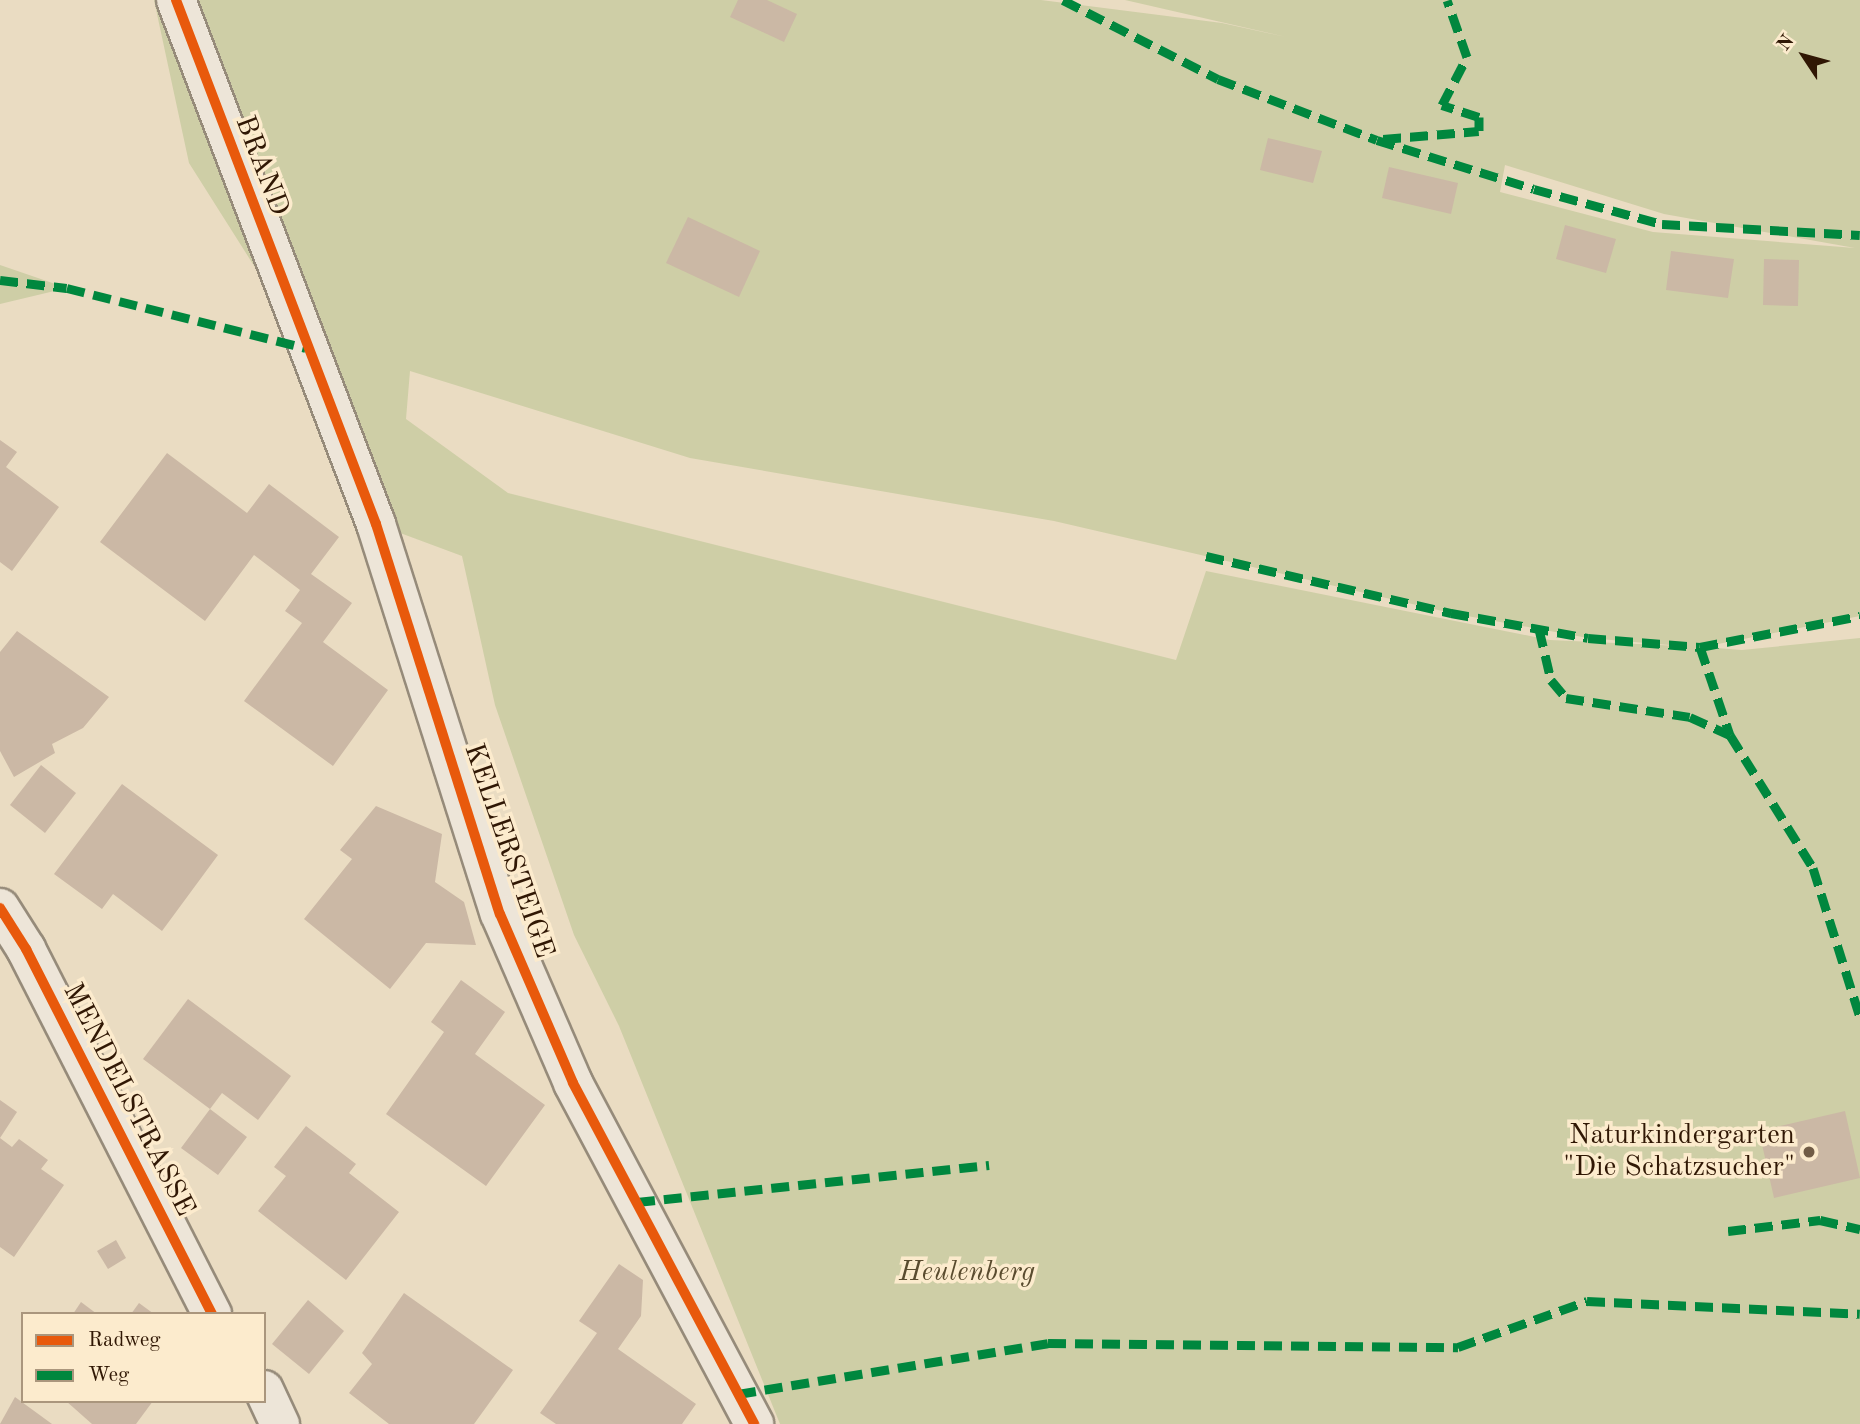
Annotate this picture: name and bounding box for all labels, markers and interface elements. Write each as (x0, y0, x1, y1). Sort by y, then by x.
north arrow (1769, 21, 1839, 91)
text: N (1775, 32, 1799, 55)
street label: BRAND (227, 111, 295, 221)
street label: KELLERSTEIGE (456, 739, 560, 963)
street label: MENDELSTRASSE (55, 978, 201, 1222)
place label: Naturkindergarten "Die Schatzsucher" (1563, 1119, 1795, 1185)
marker: Naturkindergarten "Die Schatzsucher" (1801, 1144, 1817, 1160)
park label: Heulenberg (899, 1256, 1035, 1290)
legend (21, 1312, 266, 1403)
text: Radweg (88, 1330, 161, 1351)
text: Weg (88, 1365, 129, 1386)

